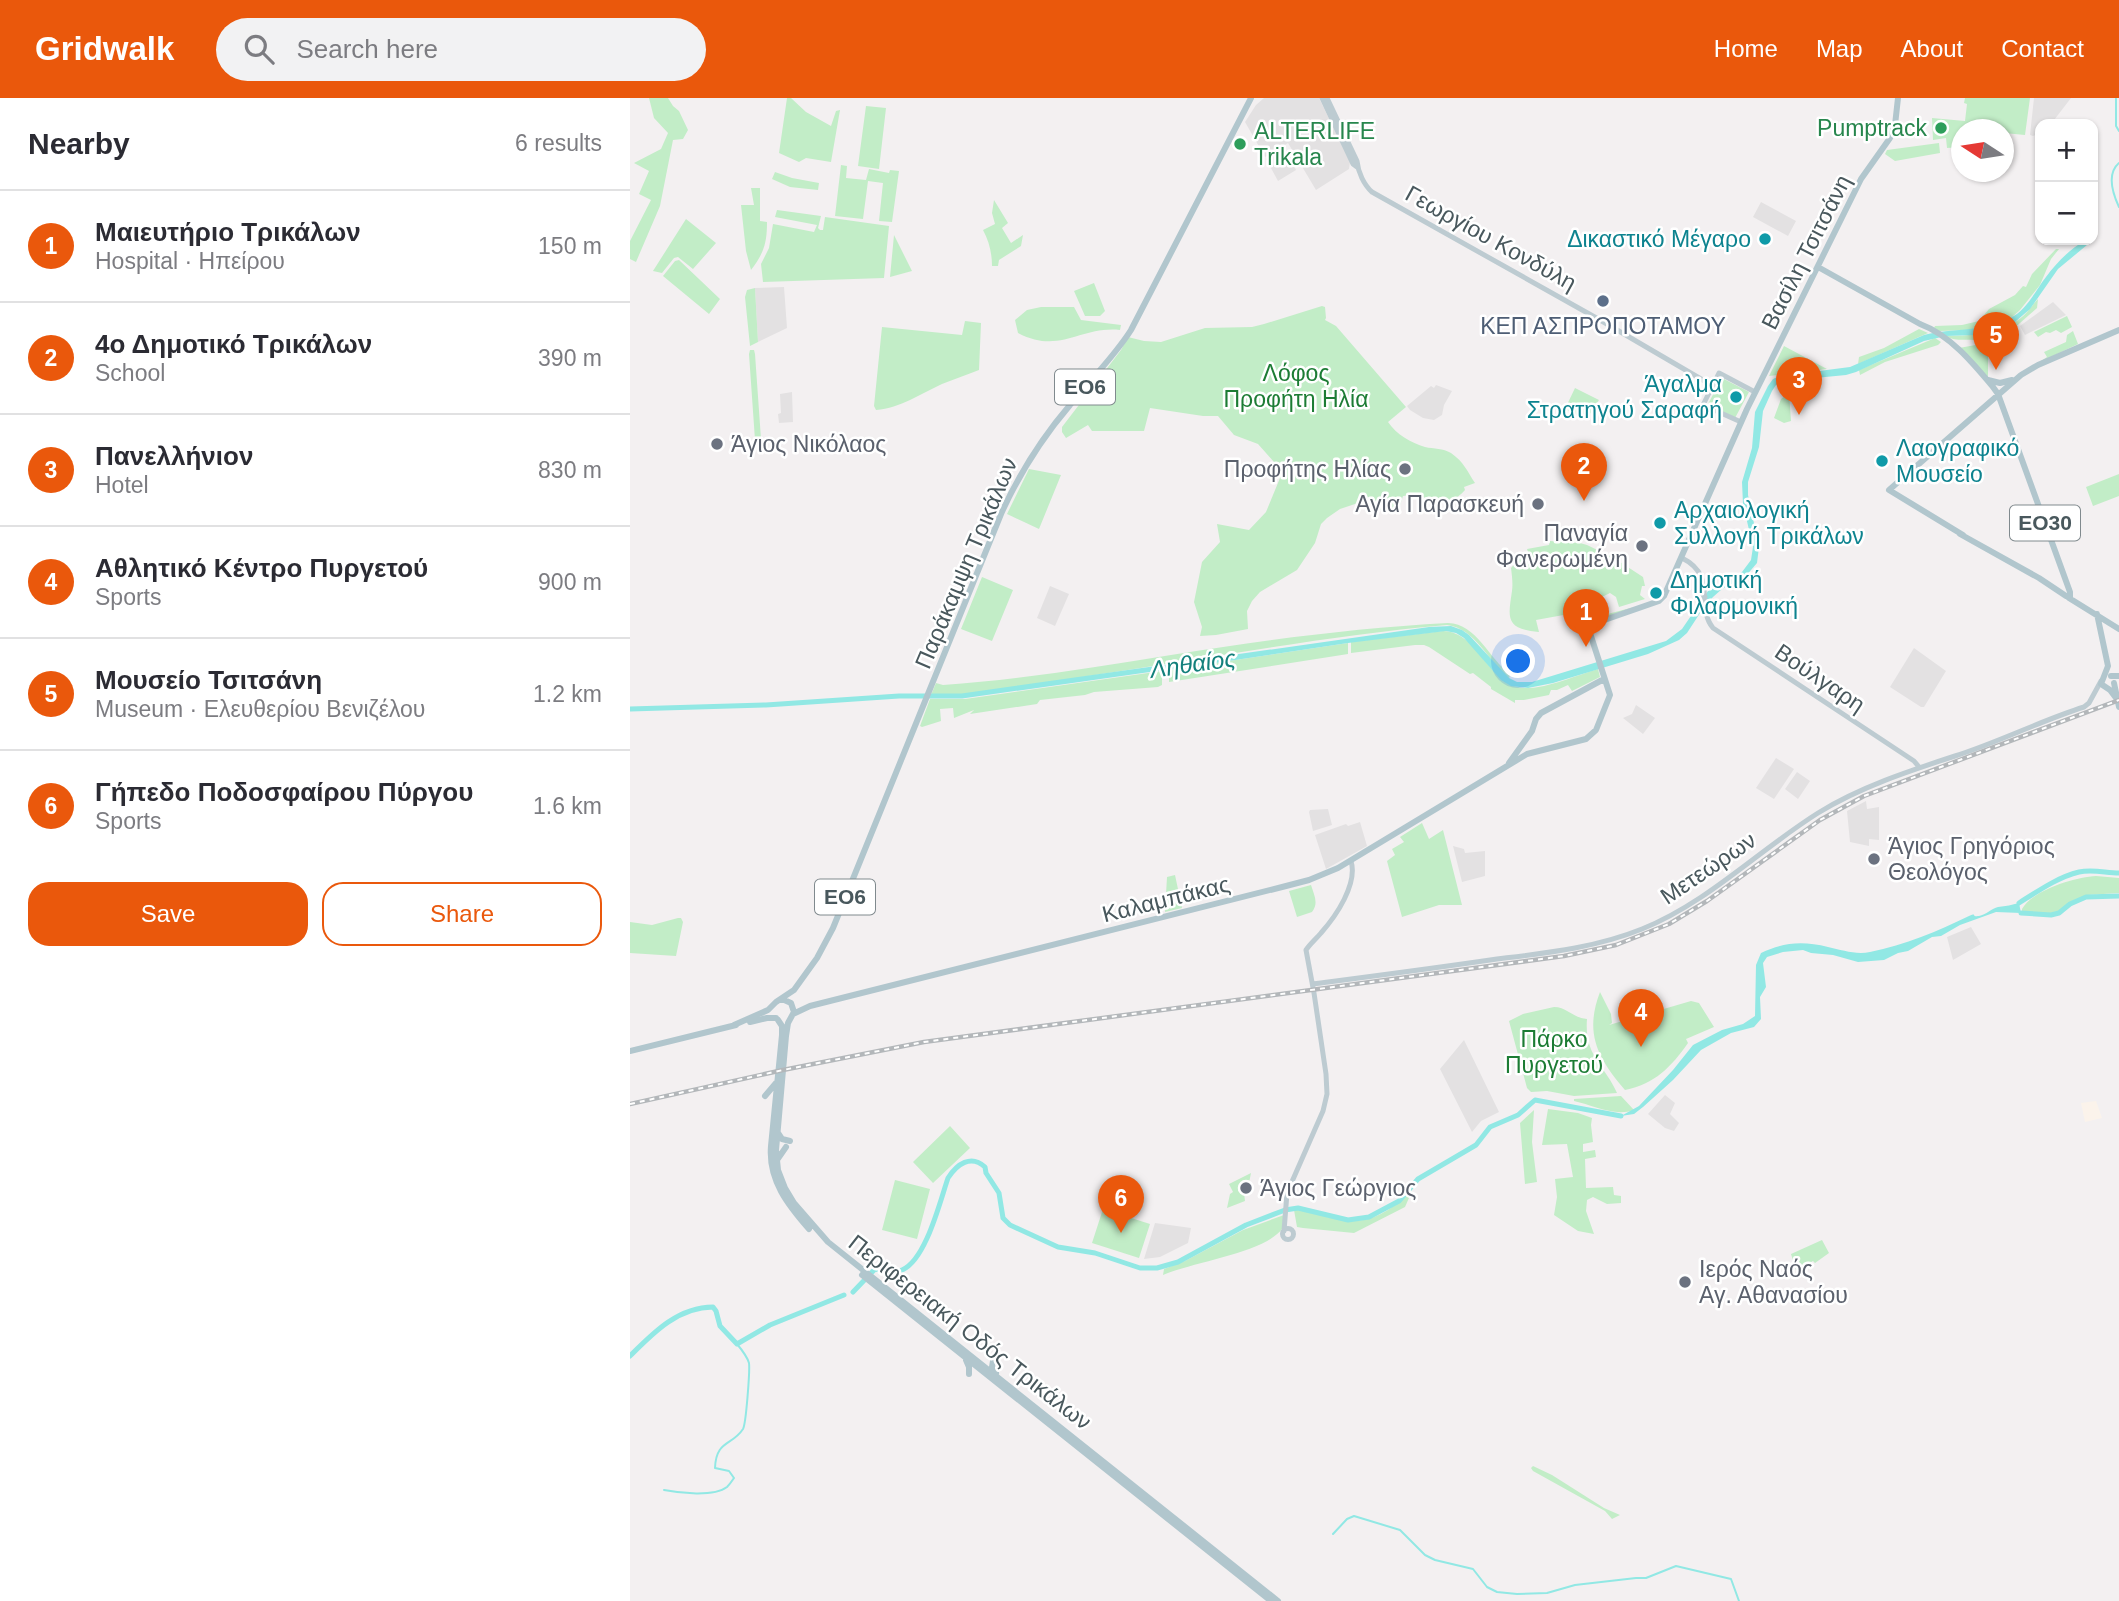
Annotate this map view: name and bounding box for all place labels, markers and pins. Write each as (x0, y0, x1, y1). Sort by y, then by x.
place label: Pumptrack (1817, 115, 1927, 141)
place label: ALTERLIFE Trikala (1254, 118, 1375, 170)
marker: Pumptrack (1933, 120, 1949, 136)
marker: ALTERLIFE Trikala (1232, 136, 1248, 152)
place label: Δικαστικό Μέγαρο (1567, 226, 1751, 252)
marker: Δικαστικό Μέγαρο (1757, 231, 1773, 247)
marker: ΚΕΠ ΑΣΠΡΟΠΟΤΑΜΟΥ (1595, 293, 1611, 309)
pin: 5 (1973, 312, 2019, 370)
place label: ΚΕΠ ΑΣΠΡΟΠΟΤΑΜΟΥ (1480, 313, 1726, 339)
pin: 3 (1776, 357, 1822, 415)
place label: Άγαλμα Στρατηγού Σαραφή (1527, 371, 1722, 423)
marker: Άγαλμα Στρατηγού Σαραφή (1728, 389, 1744, 405)
place label: Άγιος Νικόλαος (731, 431, 886, 457)
place label: Λαογραφικό Μουσείο (1896, 435, 2019, 487)
marker: Άγιος Νικόλαος (709, 436, 725, 452)
pin: 2 (1561, 443, 1607, 501)
marker: Λαογραφικό Μουσείο (1874, 453, 1890, 469)
place label: Προφήτης Ηλίας (1224, 456, 1391, 482)
marker: Προφήτης Ηλίας (1397, 461, 1413, 477)
place label: Αγία Παρασκευή (1355, 491, 1524, 517)
marker: Αγία Παρασκευή (1530, 496, 1546, 512)
place label: Αρχαιολογική Συλλογή Τρικάλων (1674, 497, 1864, 549)
marker: Αρχαιολογική Συλλογή Τρικάλων (1652, 515, 1668, 531)
place label: Παναγία Φανερωμένη (1496, 520, 1628, 572)
marker: Παναγία Φανερωμένη (1634, 538, 1650, 554)
place label: Δημοτική Φιλαρμονική (1670, 567, 1798, 619)
marker: Δημοτική Φιλαρμονική (1648, 585, 1664, 601)
pin: 1 (1563, 589, 1609, 647)
place label: Άγιος Γρηγόριος Θεολόγος (1888, 833, 2055, 885)
marker: Άγιος Γρηγόριος Θεολόγος (1866, 851, 1882, 867)
pin: 4 (1618, 989, 1664, 1047)
pin: 6 (1098, 1175, 1144, 1233)
place label: Άγιος Γεώργιος (1260, 1175, 1416, 1201)
marker: Άγιος Γεώργιος (1238, 1180, 1254, 1196)
place label: Ιερός Ναός Αγ. Αθανασίου (1699, 1256, 1848, 1308)
marker: Ιερός Ναός Αγ. Αθανασίου (1677, 1274, 1693, 1290)

